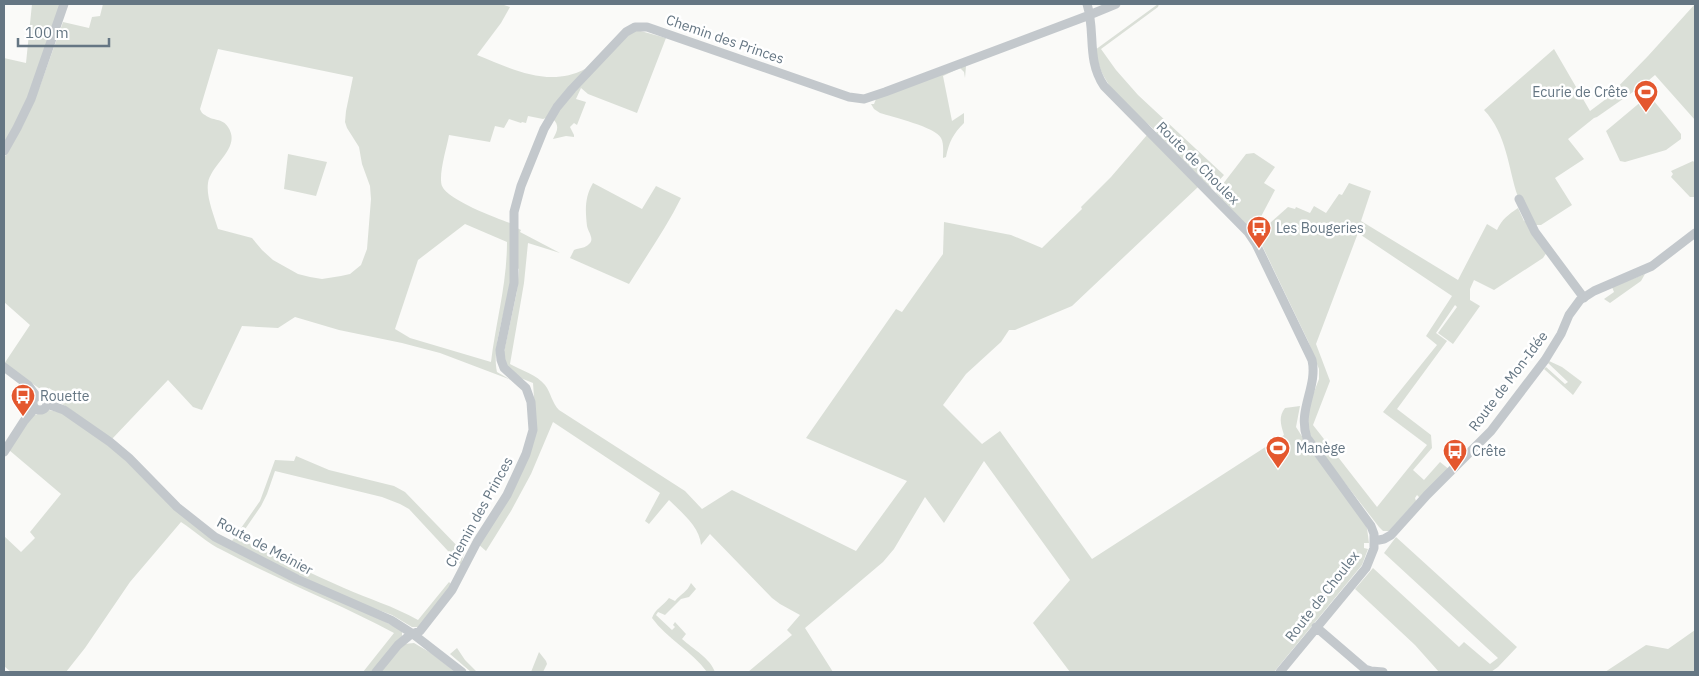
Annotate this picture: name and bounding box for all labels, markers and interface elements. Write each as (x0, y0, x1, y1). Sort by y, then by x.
street label: Chemin des Princes (664, 10, 787, 68)
scale bar (18, 15, 109, 47)
text: 100 m (25, 23, 69, 42)
sports icon: Ecurie de Crête (1633, 79, 1659, 113)
place label: Ecurie de Crête (1532, 83, 1628, 101)
street label: Route de Choulex (1153, 118, 1243, 208)
bus stop icon: Les Bougeries (1246, 215, 1272, 249)
place label: Les Bougeries (1276, 219, 1364, 237)
street label: Route de Mon-Idée (1464, 327, 1552, 435)
bus stop icon: Rouette (10, 383, 36, 417)
place label: Rouette (40, 387, 90, 405)
sports icon: Manège (1265, 435, 1291, 469)
bus stop icon: Crête (1442, 438, 1468, 472)
place label: Manège (1296, 439, 1346, 457)
place label: Crête (1472, 442, 1506, 460)
street label: Chemin des Princes (441, 453, 517, 570)
street label: Route de Meinier (214, 513, 316, 579)
street label: Route de Choulex (1281, 547, 1363, 645)

